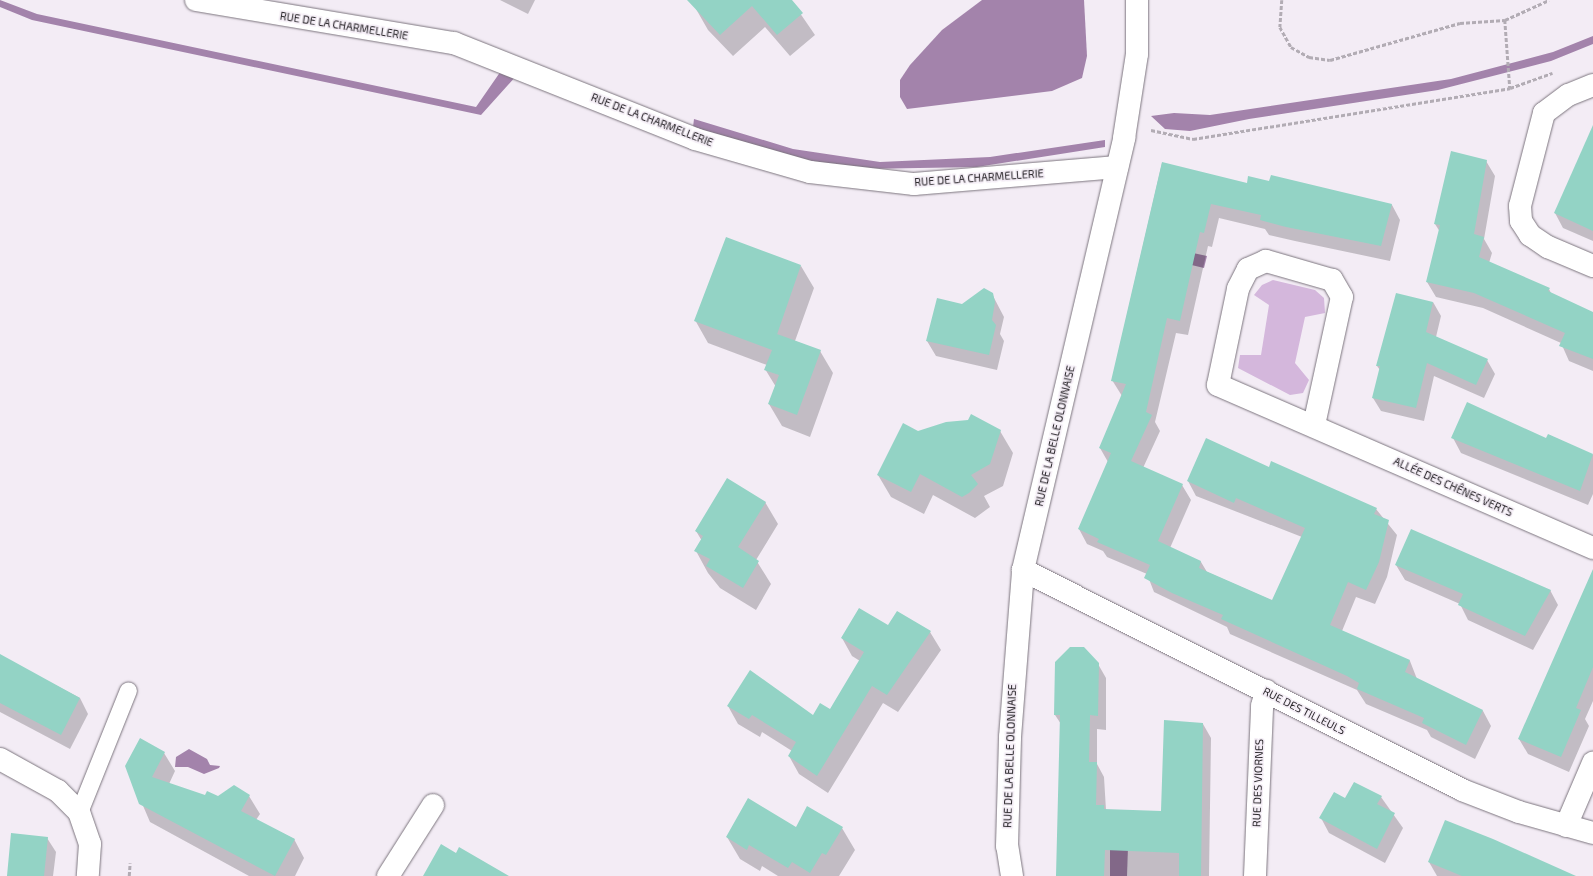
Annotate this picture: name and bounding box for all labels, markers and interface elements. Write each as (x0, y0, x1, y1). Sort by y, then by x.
street label: RUE DE LA CHARMELLERIE (279, 9, 409, 43)
street label: RUE DE LA CHARMELLERIE (589, 91, 715, 149)
street label: RUE DE LA CHARMELLERIE (914, 167, 1044, 189)
street label: RUE DE LA BELLE OLONNAISE (1032, 364, 1078, 508)
street label: ALLÉE DES CHÊNES VERTS (1391, 455, 1515, 519)
street label: RUE DE LA BELLE OLONNAISE (1001, 684, 1019, 828)
street label: RUE DES TILLEULS (1261, 685, 1347, 737)
street label: RUE DES VIORNES (1250, 738, 1266, 828)

